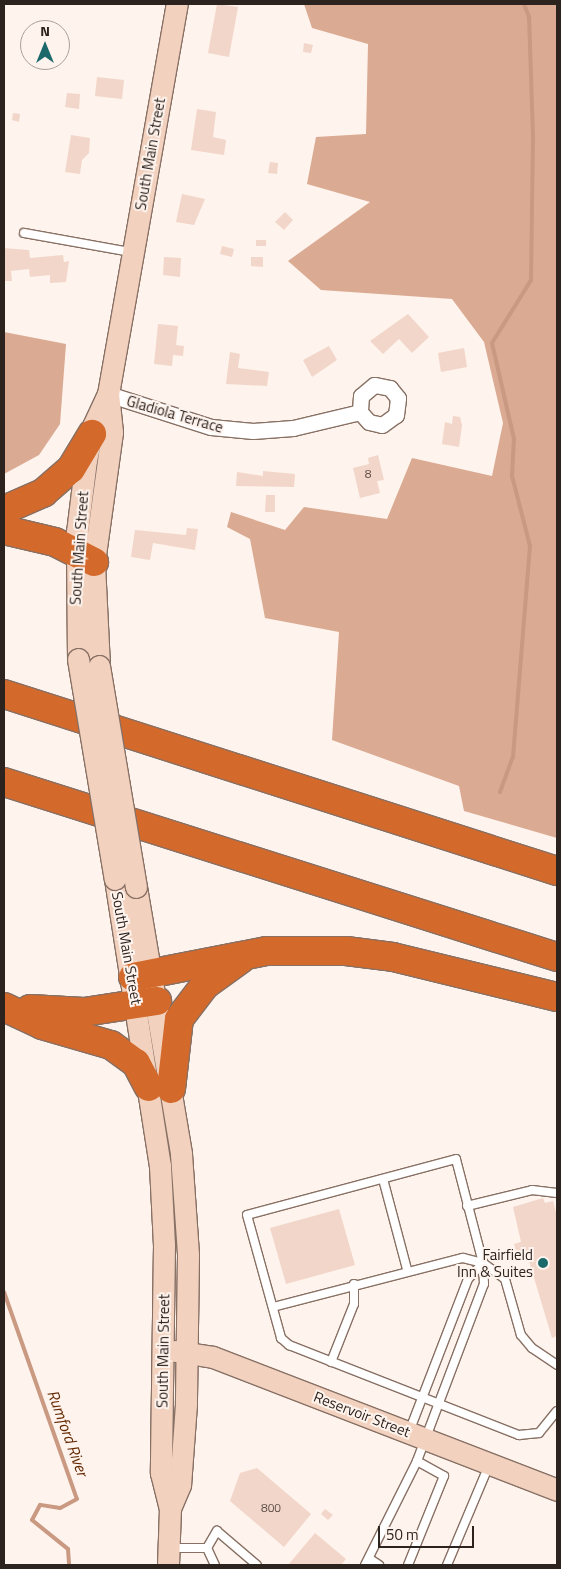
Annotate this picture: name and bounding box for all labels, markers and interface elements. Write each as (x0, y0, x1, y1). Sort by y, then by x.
north arrow (20, 20, 70, 70)
text: N (40, 20, 50, 41)
street label: South Main Street (131, 96, 169, 212)
street label: Gladiola Terrace (125, 392, 225, 436)
house number: 8 (365, 467, 371, 481)
street label: South Main Street (66, 490, 92, 606)
street label: South Main Street (108, 890, 146, 1006)
place label: Fairfield Inn & Suites (457, 1245, 533, 1280)
marker: Fairfield Inn & Suites (537, 1257, 549, 1269)
street label: South Main Street (153, 1294, 173, 1408)
water label: Rumford River (44, 1387, 92, 1479)
street label: Reservoir Street (311, 1387, 413, 1441)
house number: 800 (261, 1501, 281, 1515)
scale bar (381, 1516, 477, 1548)
text: 50 m (386, 1523, 419, 1546)

